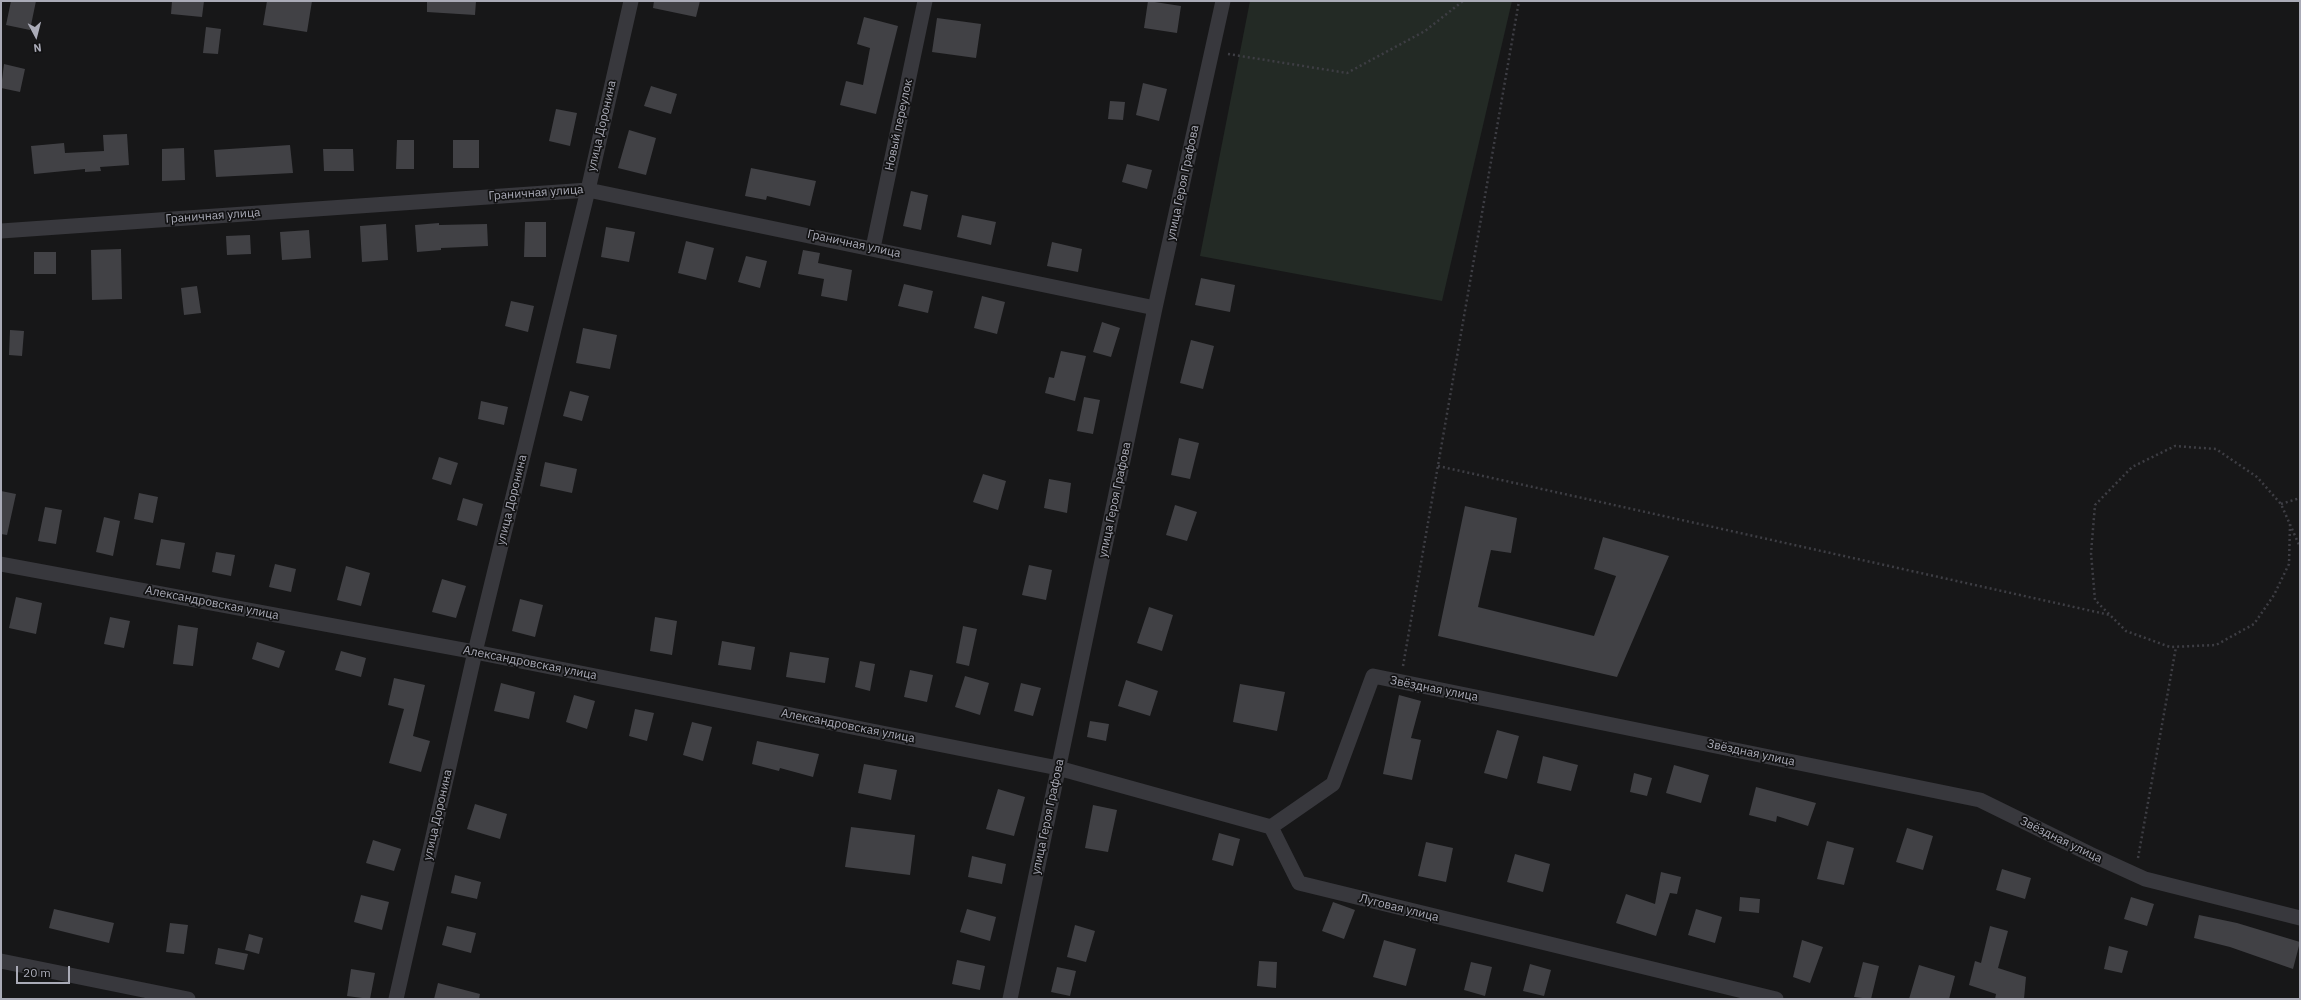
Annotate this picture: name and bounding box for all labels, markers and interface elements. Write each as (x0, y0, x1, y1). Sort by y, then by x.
north arrow (16, 16, 56, 56)
text: N (33, 40, 42, 55)
street label: Новый переулок (882, 78, 916, 172)
street label: улица Доронина (585, 79, 619, 173)
street label: улица Героя Графова (1164, 124, 1202, 242)
street label: Граничная улица (488, 182, 584, 204)
street label: Граничная улица (165, 205, 261, 227)
street label: Граничная улица (806, 227, 902, 261)
street label: улица Героя Графова (1096, 441, 1134, 559)
street label: улица Доронина (494, 453, 530, 547)
street label: Александровская улица (144, 583, 280, 623)
street label: Александровская улица (462, 643, 598, 683)
street label: Звёздная улица (1389, 673, 1479, 705)
street label: Александровская улица (780, 706, 916, 746)
street label: Звёздная улица (1706, 737, 1796, 769)
street label: улица Героя Графова (1029, 758, 1067, 876)
street label: улица Доронина (421, 768, 455, 862)
street label: Звёздная улица (2018, 814, 2104, 866)
street label: Луговая улица (1358, 891, 1440, 925)
scale bar (18, 958, 72, 984)
text: 20 m (23, 965, 51, 980)

